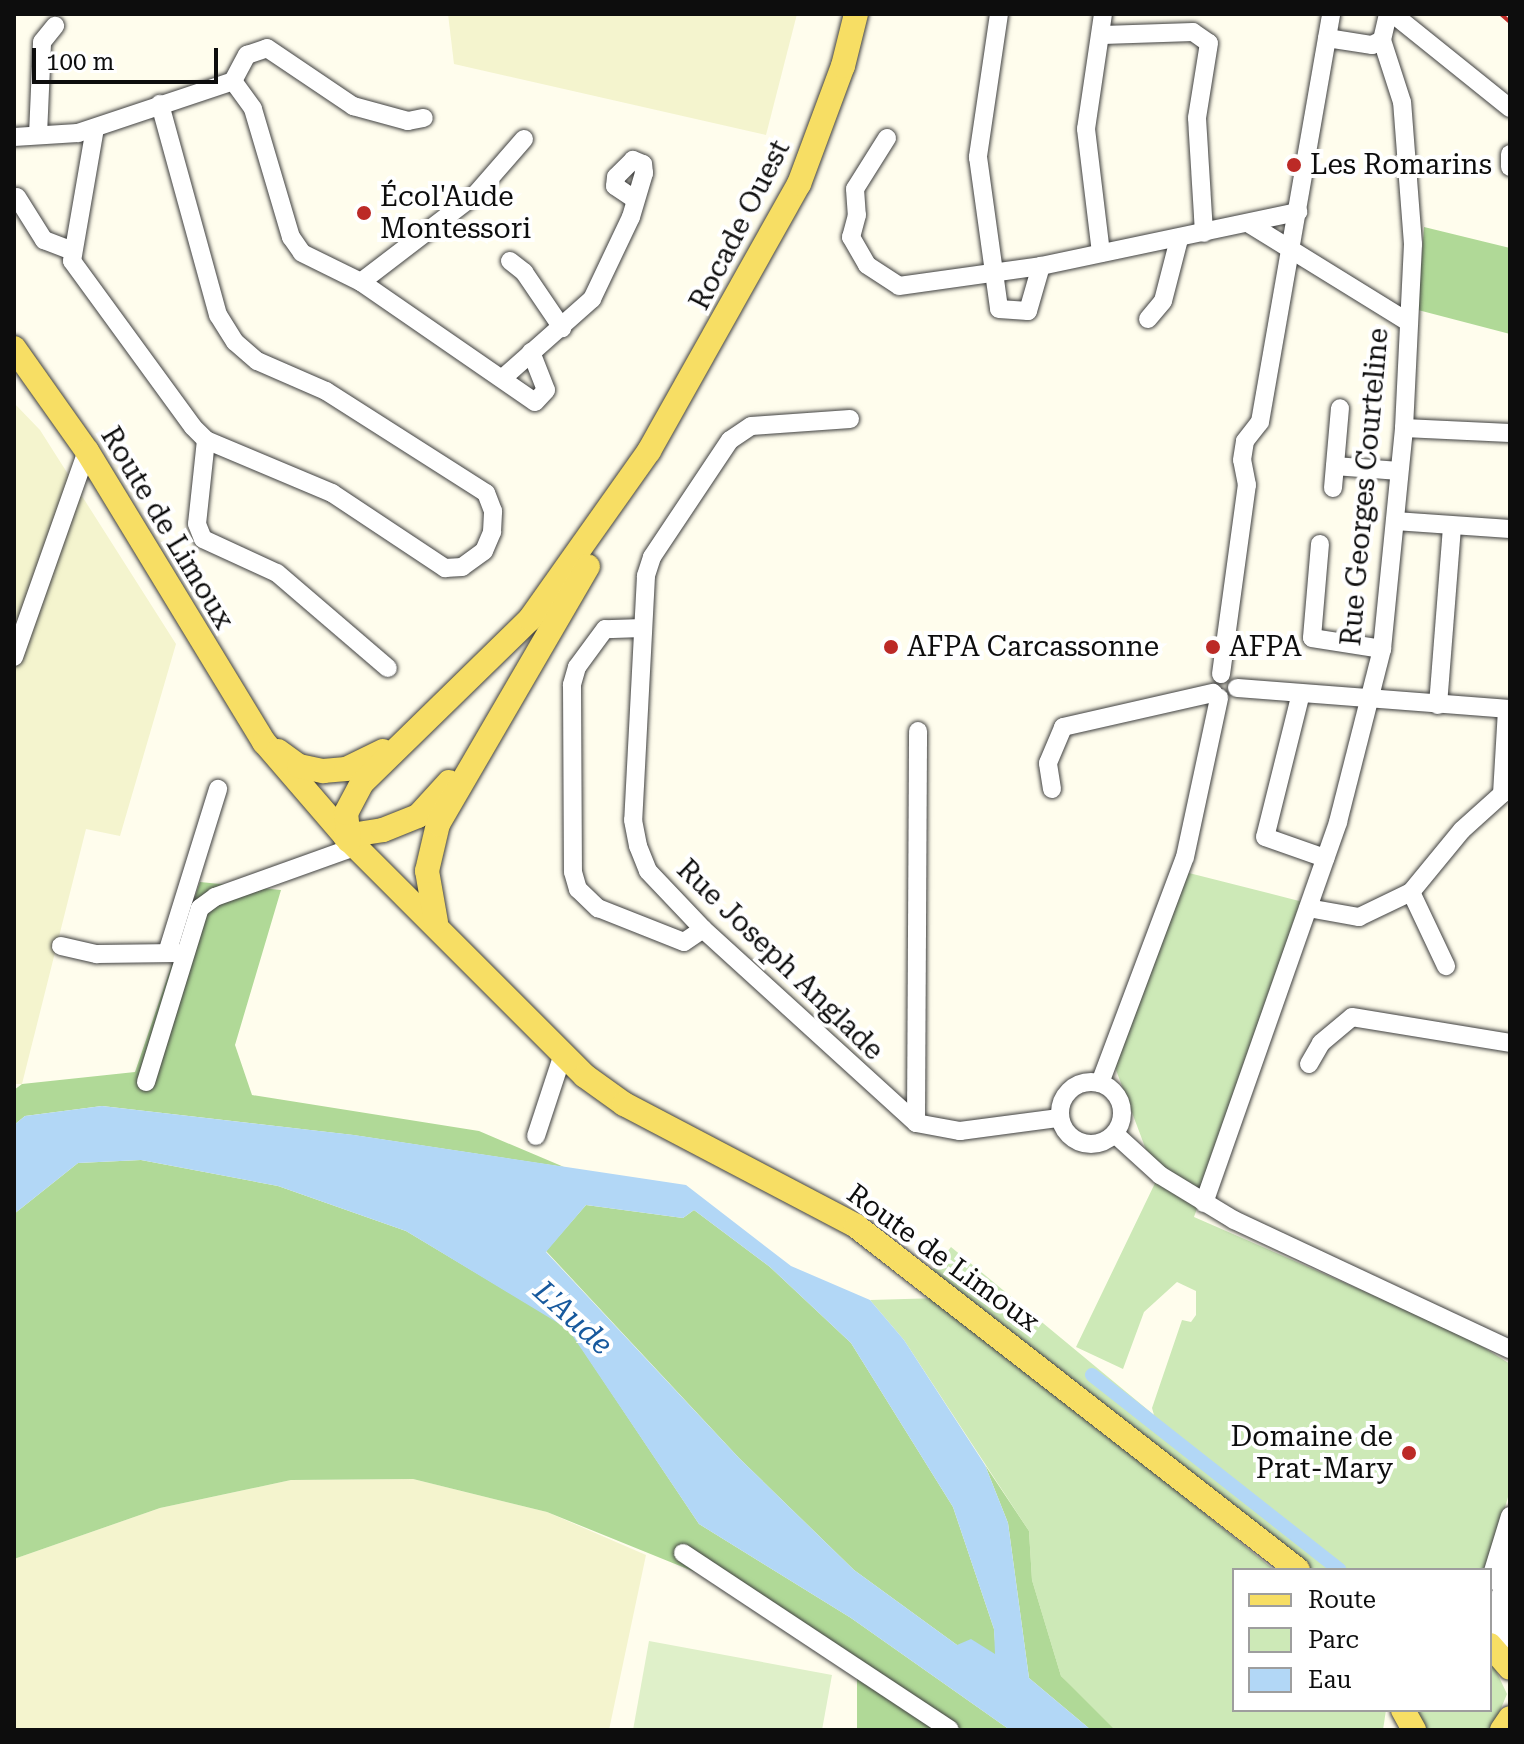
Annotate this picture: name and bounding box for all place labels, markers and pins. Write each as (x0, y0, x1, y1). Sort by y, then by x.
place label: Les Romarins (1310, 148, 1492, 182)
marker: Les Romarins (1285, 156, 1303, 174)
place label: Écol'Aude Montessori (380, 180, 531, 246)
marker: Écol'Aude Montessori (355, 204, 373, 222)
place label: AFPA Carcassonne (907, 630, 1159, 664)
place label: AFPA (1229, 630, 1302, 664)
marker: AFPA Carcassonne (882, 638, 900, 656)
marker: AFPA (1204, 638, 1222, 656)
place label: Domaine de Prat-Mary (1231, 1420, 1393, 1486)
marker: Domaine de Prat-Mary (1400, 1444, 1418, 1462)

